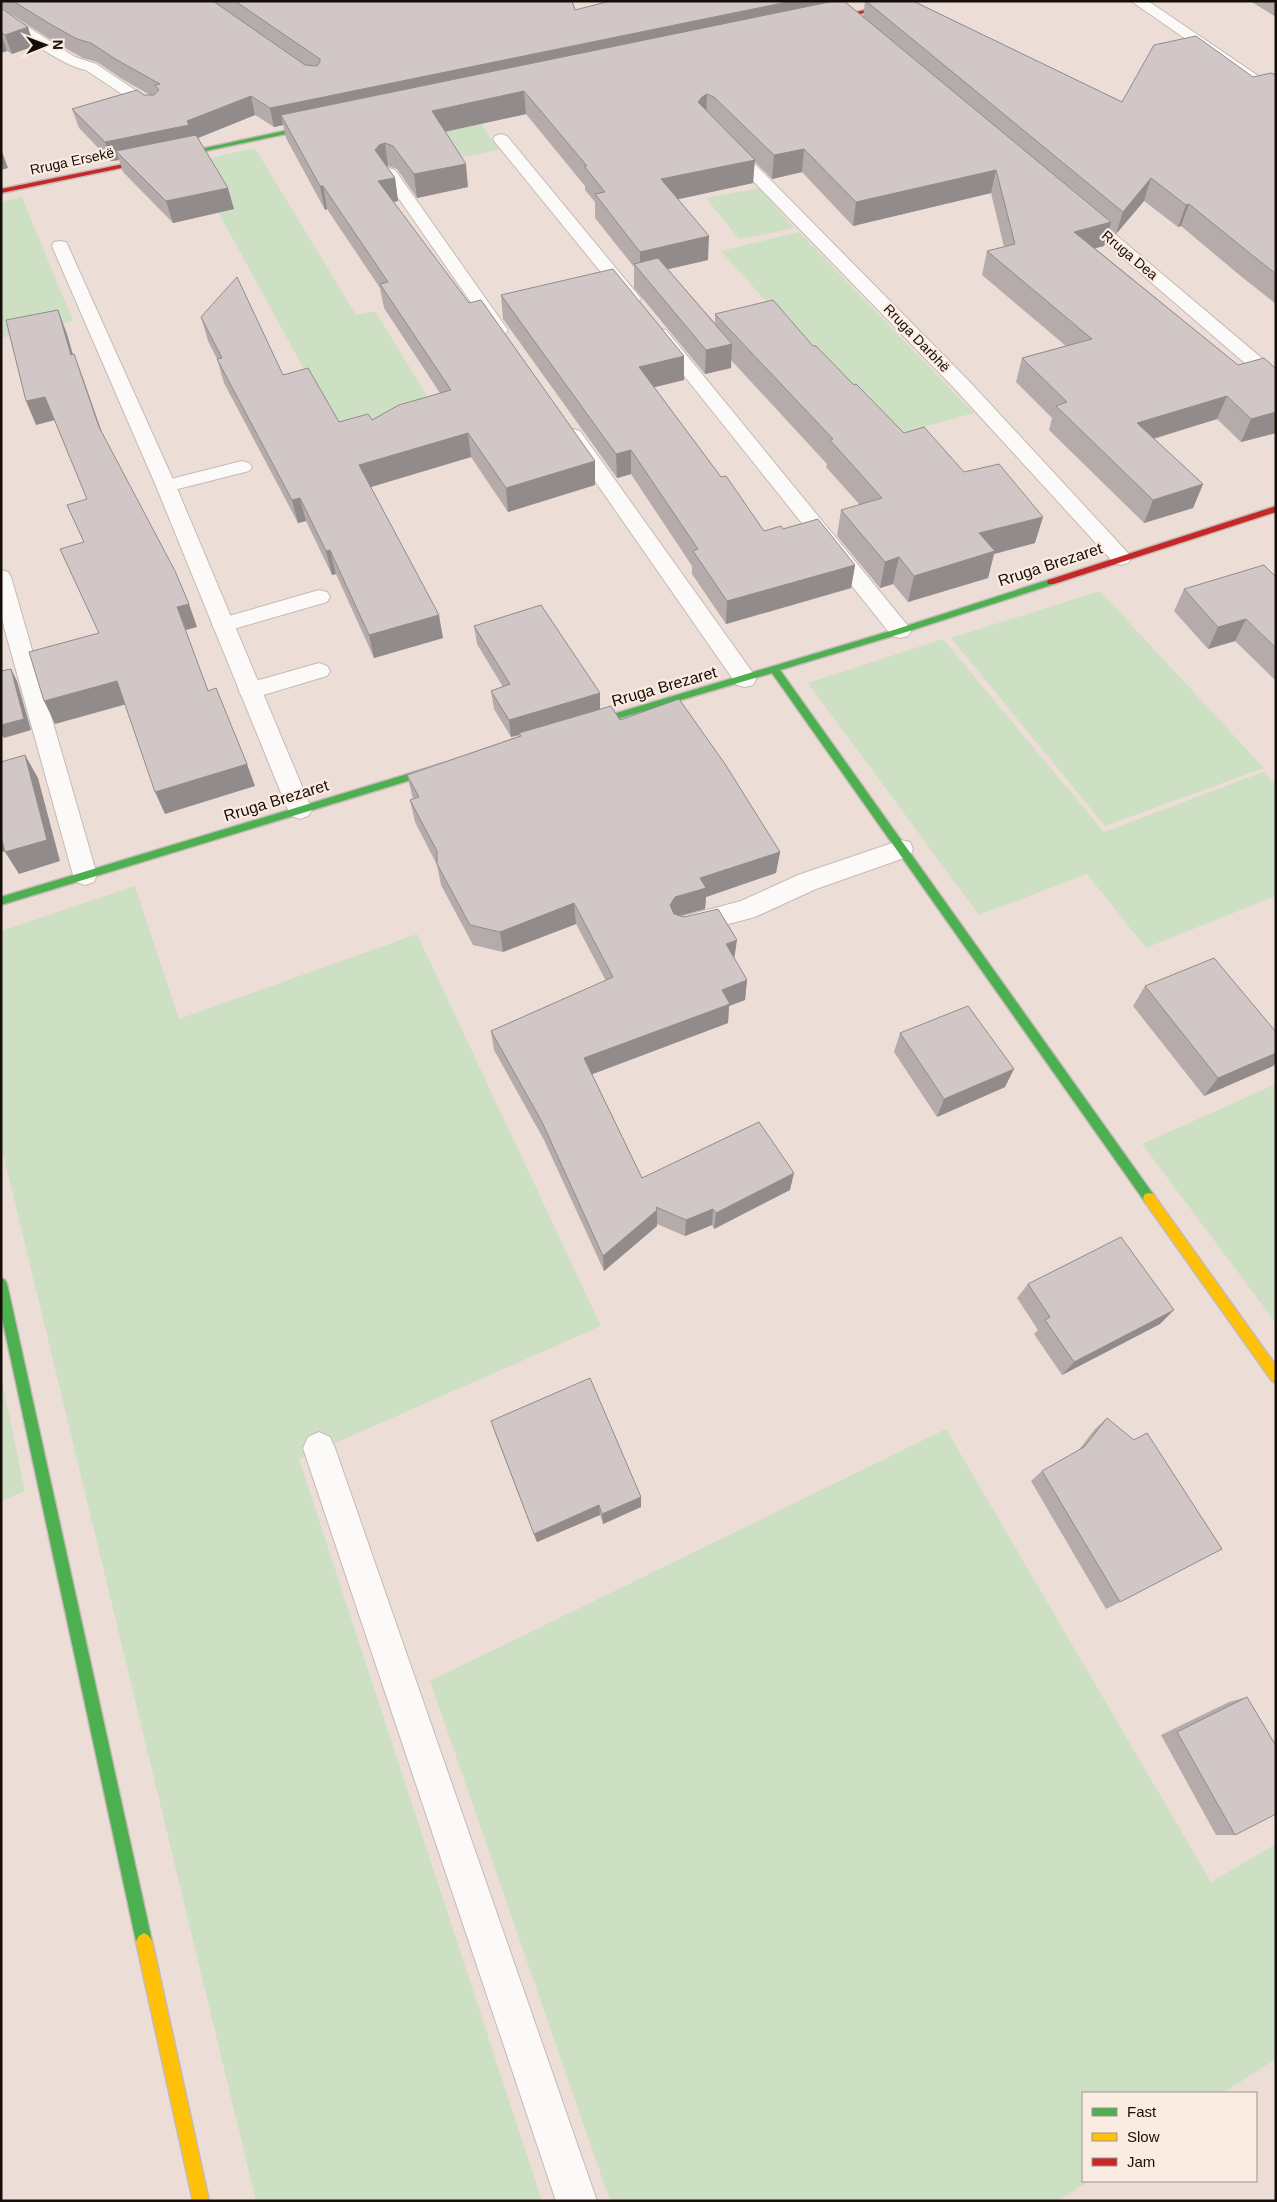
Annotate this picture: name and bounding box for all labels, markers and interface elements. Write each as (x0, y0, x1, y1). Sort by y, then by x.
north arrow (20, 20, 70, 70)
text: N (50, 40, 66, 50)
street label: Rruga Ersekë (28, 144, 116, 178)
street label: Rruga Dea (1099, 227, 1161, 283)
street label: Rruga Darbhë (881, 301, 953, 375)
street label: Rruga Brezaret (996, 539, 1105, 589)
street label: Rruga Brezaret (610, 663, 719, 710)
street label: Rruga Brezaret (222, 776, 331, 824)
legend (1082, 2092, 1257, 2182)
text: Fast (1127, 2103, 1157, 2120)
text: Slow (1127, 2128, 1160, 2145)
text: Jam (1127, 2153, 1155, 2170)

